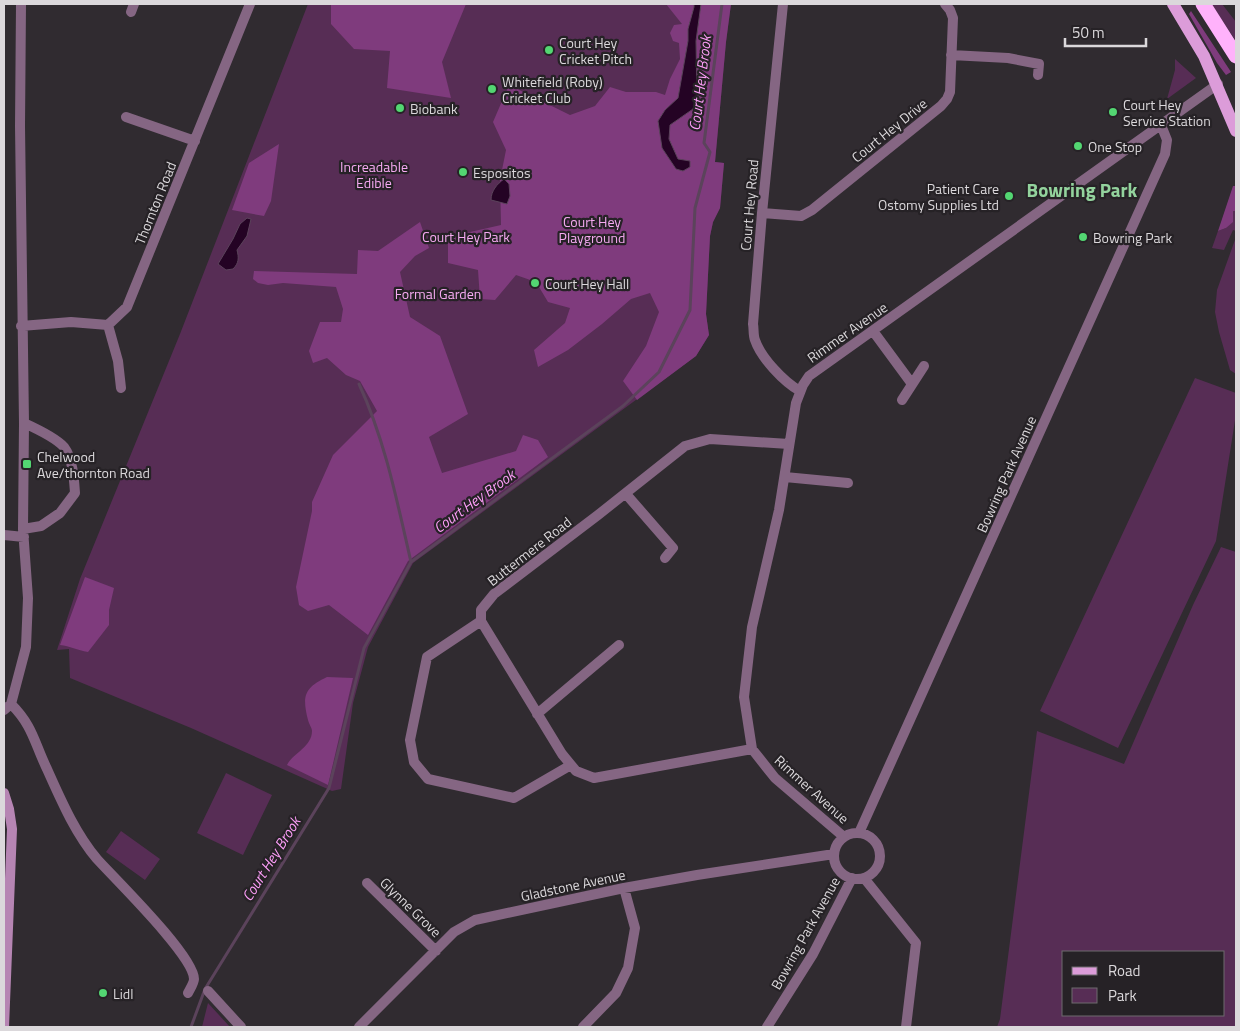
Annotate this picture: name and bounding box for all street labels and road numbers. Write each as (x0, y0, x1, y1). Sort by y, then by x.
street label: Court Hey Drive (847, 93, 931, 167)
street label: Thornton Road (129, 158, 181, 248)
street label: Court Hey Road (735, 158, 763, 252)
street label: Rimmer Avenue (803, 296, 891, 368)
street label: Bowring Park Avenue (971, 412, 1041, 536)
street label: Buttermere Road (482, 511, 576, 591)
street label: Rimmer Avenue (770, 750, 854, 828)
street label: Gladstone Avenue (519, 864, 627, 906)
street label: Glynne Grove (376, 872, 446, 942)
street label: Bowring Park Avenue (765, 873, 845, 993)

